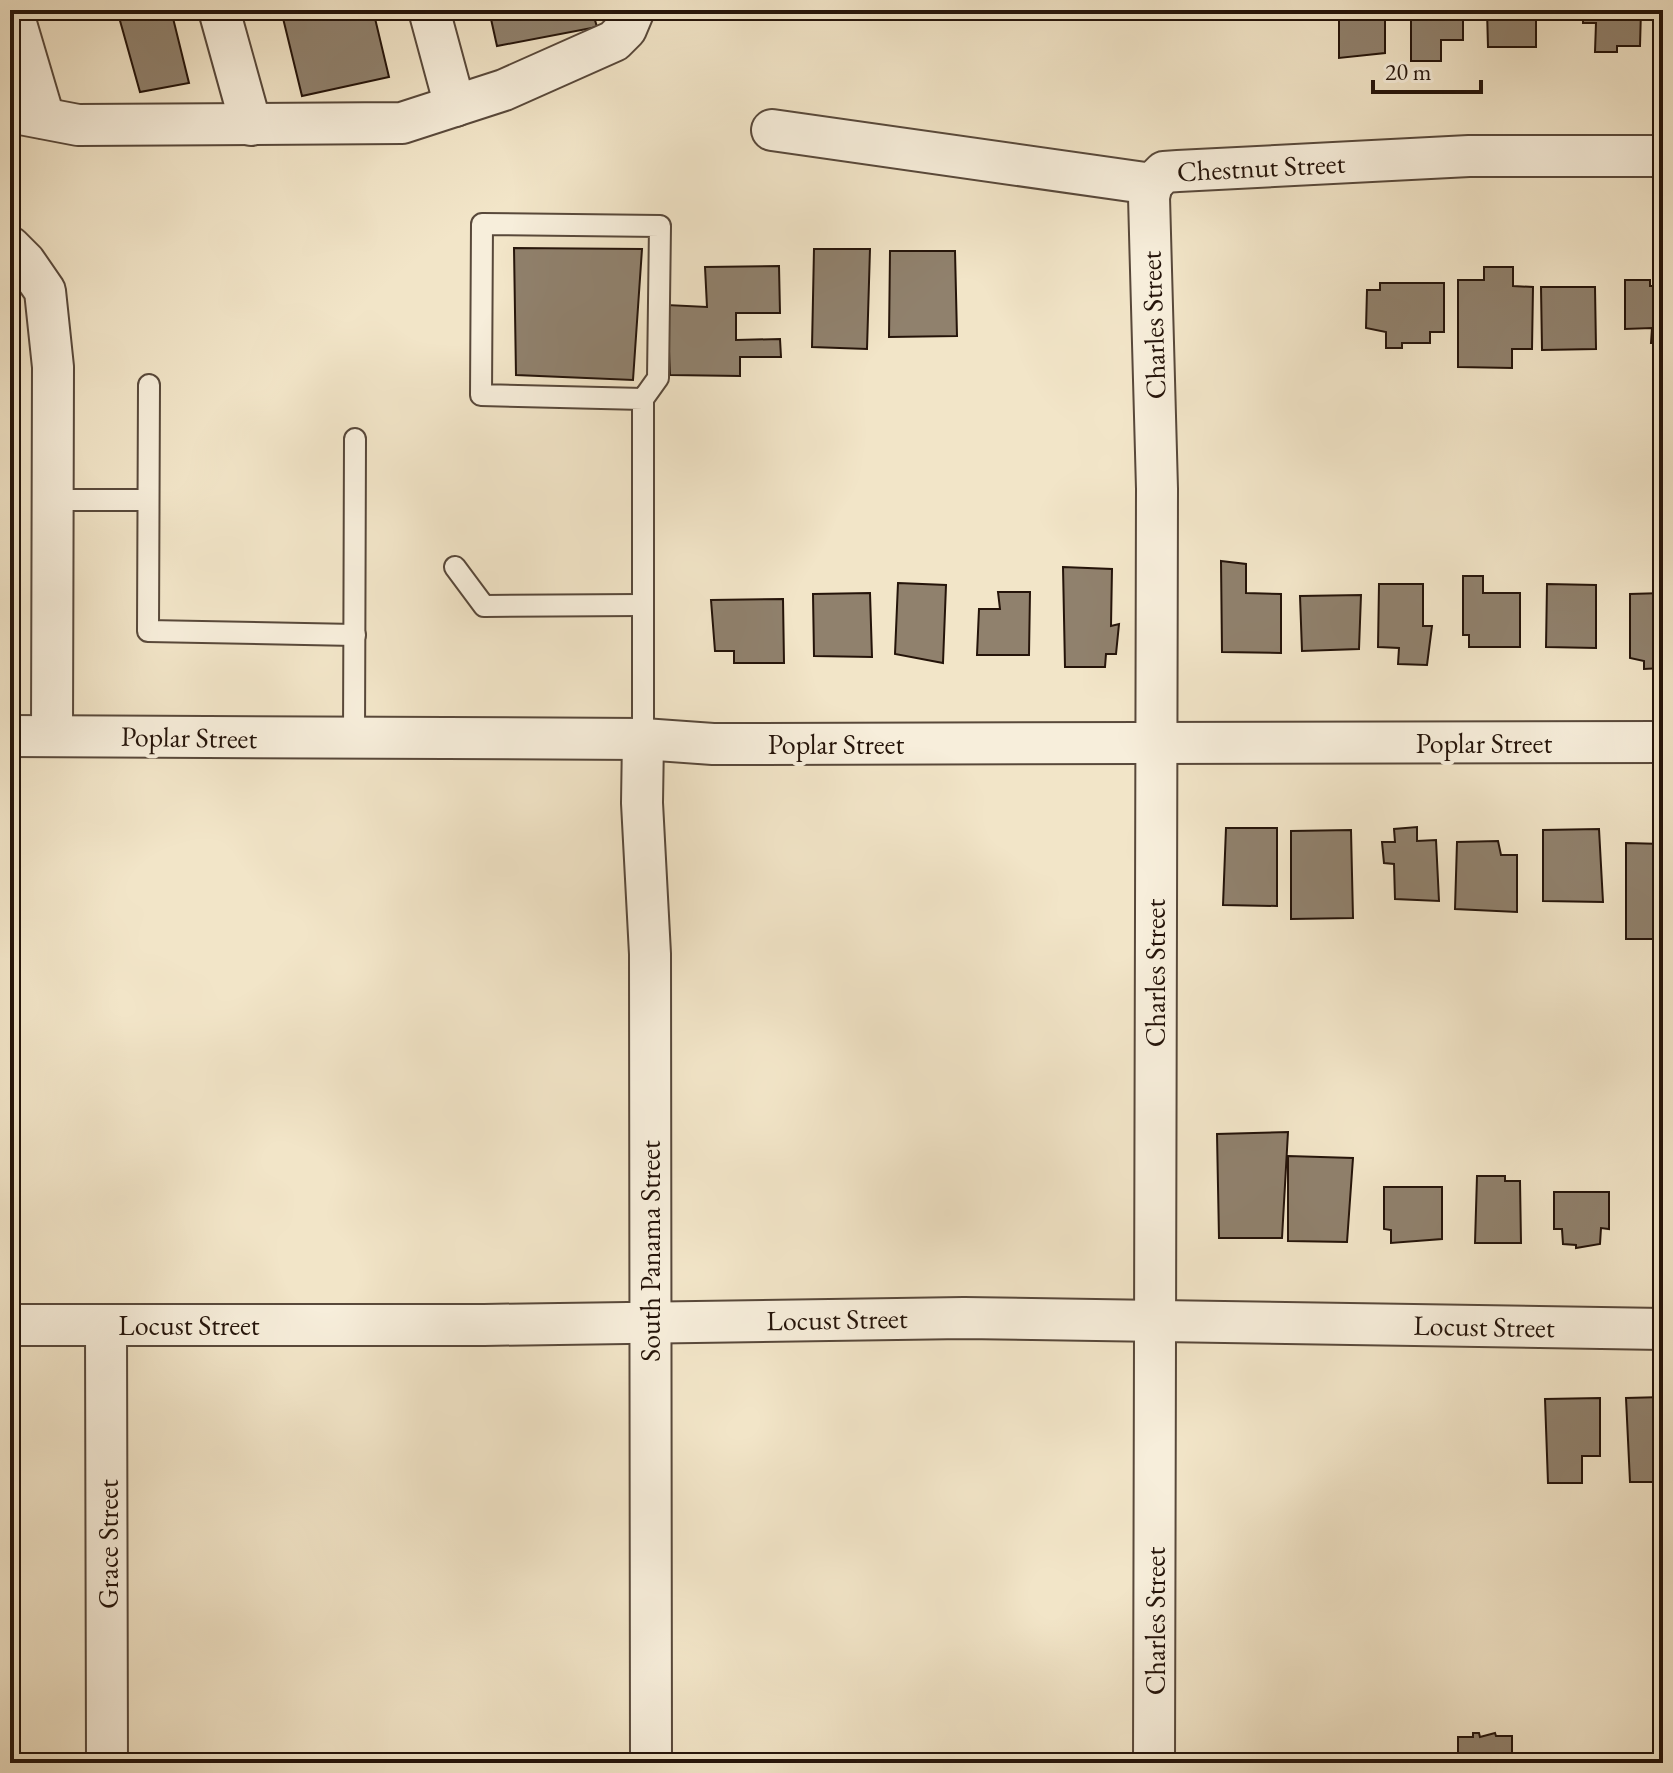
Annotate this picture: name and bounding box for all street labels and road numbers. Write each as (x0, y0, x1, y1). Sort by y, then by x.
street label: Chestnut Street (1176, 145, 1346, 189)
street label: Charles Street (1132, 250, 1174, 400)
street label: Poplar Street (121, 718, 258, 756)
street label: Poplar Street (1416, 725, 1552, 761)
street label: Poplar Street (768, 726, 904, 762)
street label: Charles Street (1137, 898, 1173, 1047)
street label: South Panama Street (632, 1140, 668, 1362)
street label: Locust Street (766, 1300, 908, 1338)
street label: Locust Street (118, 1307, 260, 1343)
street label: Locust Street (1413, 1307, 1555, 1345)
street label: Grace Street (90, 1479, 126, 1609)
street label: Charles Street (1137, 1546, 1173, 1695)

